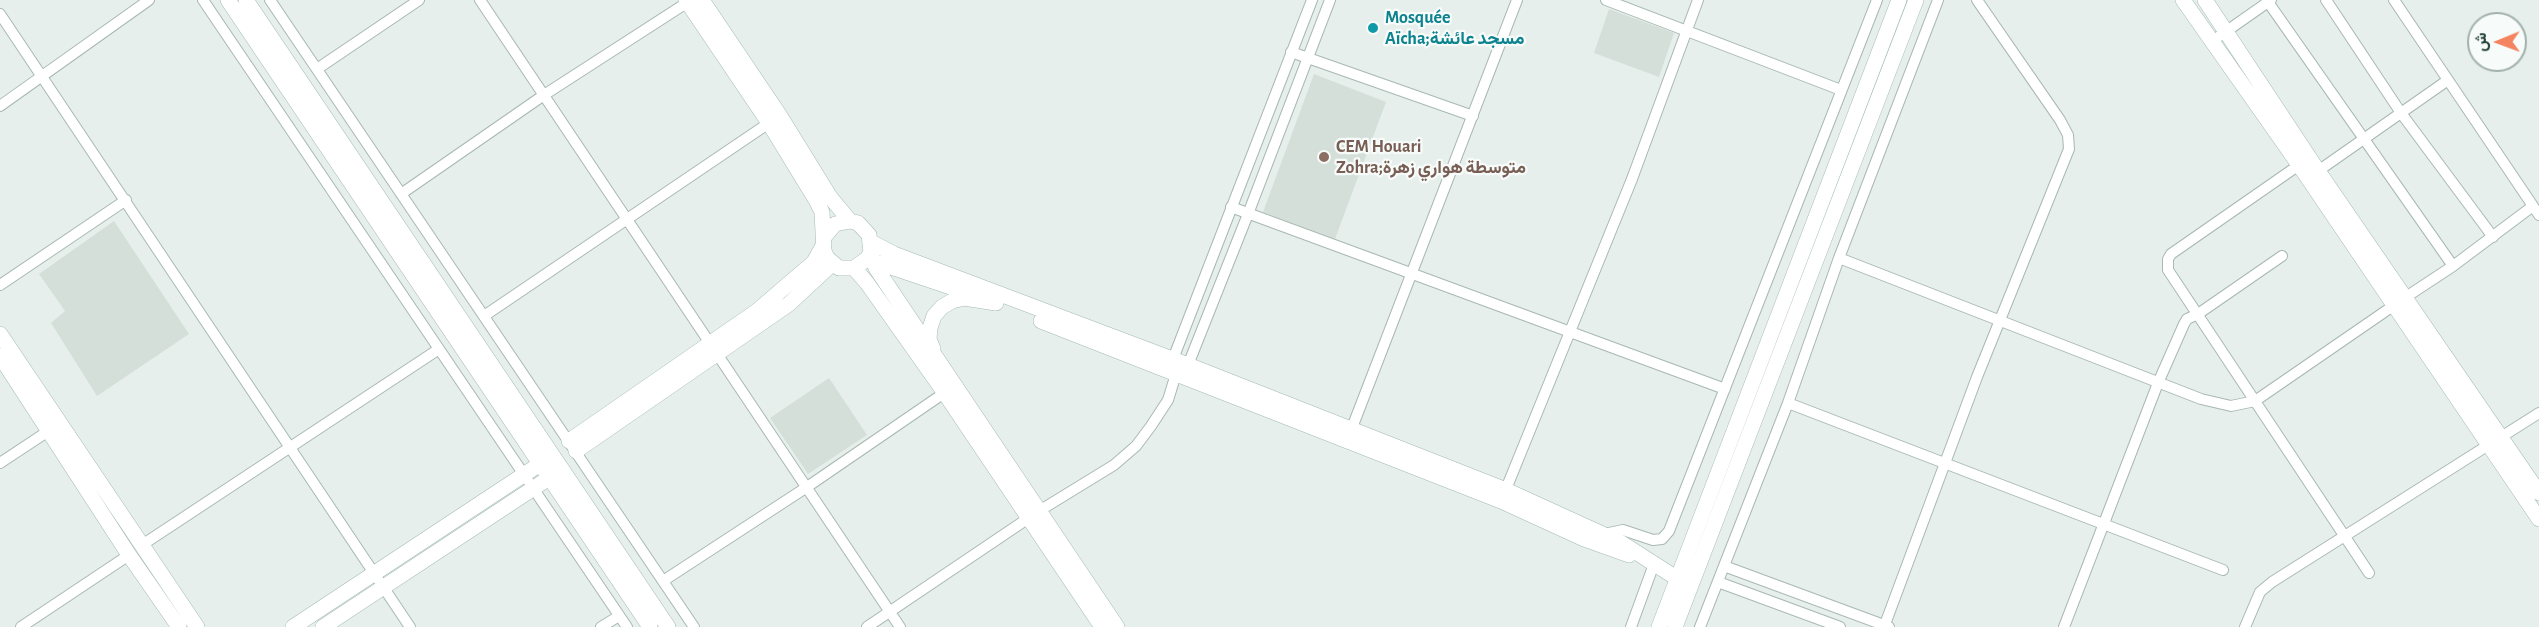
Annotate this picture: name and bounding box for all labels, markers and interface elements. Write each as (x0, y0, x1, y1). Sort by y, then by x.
place label: Mosquée Aïcha;مسجد عائشة (1385, 7, 1524, 50)
north arrow (2467, 12, 2527, 72)
marker: Mosquée Aïcha;مسجد عائشة (1366, 21, 1380, 35)
text: ش (2473, 33, 2489, 52)
place label: CEM Houari Zohra;متوسطة هواري زهرة (1336, 136, 1526, 178)
marker: CEM Houari Zohra;متوسطة هواري زهرة (1317, 150, 1331, 164)

